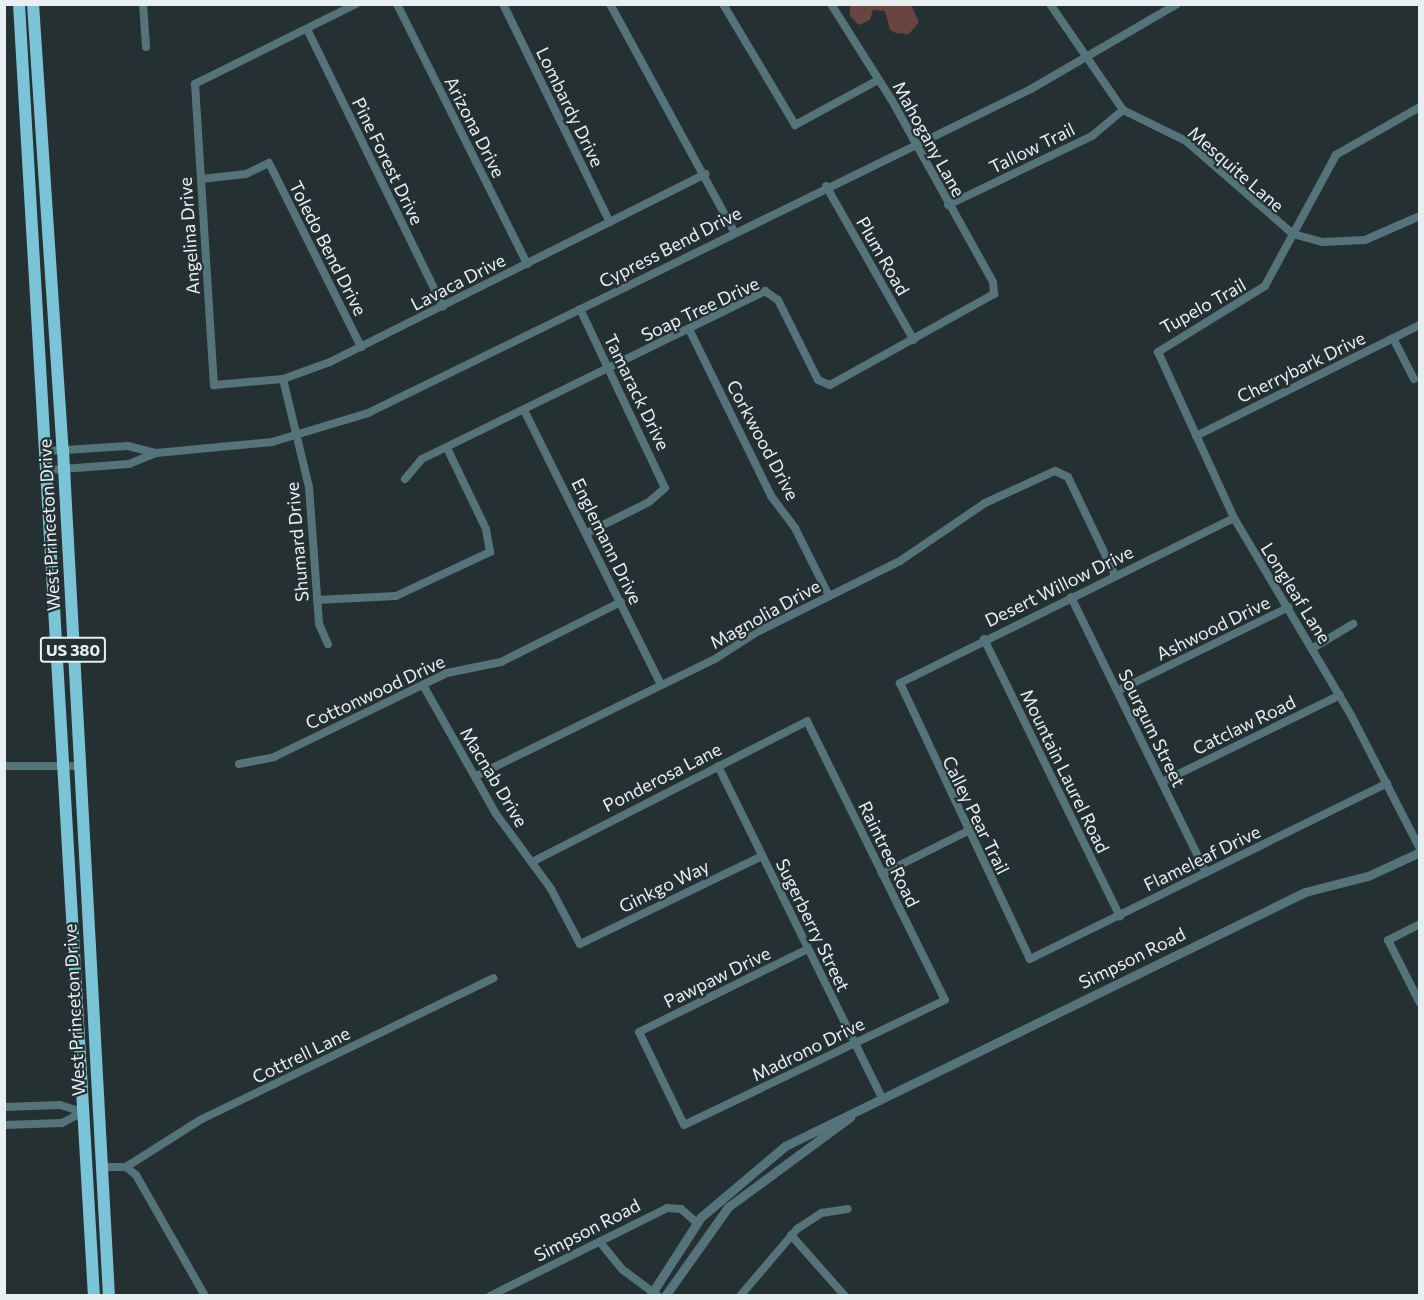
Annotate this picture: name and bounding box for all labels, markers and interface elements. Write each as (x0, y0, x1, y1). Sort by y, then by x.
street label: Lombardy Drive (532, 44, 608, 170)
street label: Arizona Drive (440, 73, 510, 181)
street label: Mahogany Lane (888, 77, 970, 201)
street label: Pine Forest Drive (348, 94, 428, 228)
street label: Tallow Trail (986, 118, 1078, 178)
street label: Mesquite Lane (1184, 122, 1288, 216)
street label: Angelina Drive (174, 177, 204, 295)
street label: Toledo Bend Drive (285, 177, 371, 319)
street label: Cypress Bend Drive (595, 202, 745, 292)
street label: Plum Road (852, 213, 914, 299)
street label: Lavaca Drive (407, 249, 509, 315)
street label: Soap Tree Drive (638, 272, 762, 346)
street label: Tupelo Trail (1156, 274, 1250, 338)
street label: Cherrybark Drive (1233, 327, 1369, 407)
street label: Tamarack Drive (600, 330, 674, 454)
street label: Corkwood Drive (722, 376, 804, 504)
street label: West Princeton Drive (34, 438, 64, 612)
street label: Englemann Drive (567, 474, 647, 608)
street label: Shumard Drive (281, 481, 313, 603)
street label: Longleaf Lane (1256, 539, 1336, 647)
street label: Desert Willow Drive (981, 541, 1137, 631)
street label: Magnolia Drive (706, 575, 824, 653)
street label: Ashwood Drive (1153, 591, 1273, 665)
road number: US 380 (38, 637, 107, 663)
street label: Cottonwood Drive (302, 650, 448, 734)
street label: Sourgum Street (1114, 666, 1190, 790)
street label: Mountain Laurel Road (1016, 686, 1114, 856)
street label: Catclaw Road (1189, 691, 1299, 759)
street label: Macnab Drive (456, 723, 532, 831)
street label: Ponderosa Lane (599, 738, 725, 816)
street label: Calley Pear Trail (938, 752, 1014, 878)
street label: Raintree Road (854, 798, 924, 910)
street label: Flameleaf Drive (1140, 820, 1264, 896)
street label: Ginkgo Way (615, 855, 713, 917)
street label: Sugerberry Street (772, 855, 854, 995)
street label: West Princeton Drive (59, 923, 89, 1097)
street label: Simpson Road (1075, 923, 1189, 993)
street label: Pawpaw Drive (660, 942, 774, 1012)
street label: Madrono Drive (748, 1012, 868, 1086)
street label: Cottrell Lane (249, 1022, 353, 1088)
street label: Simpson Road (530, 1194, 644, 1266)

